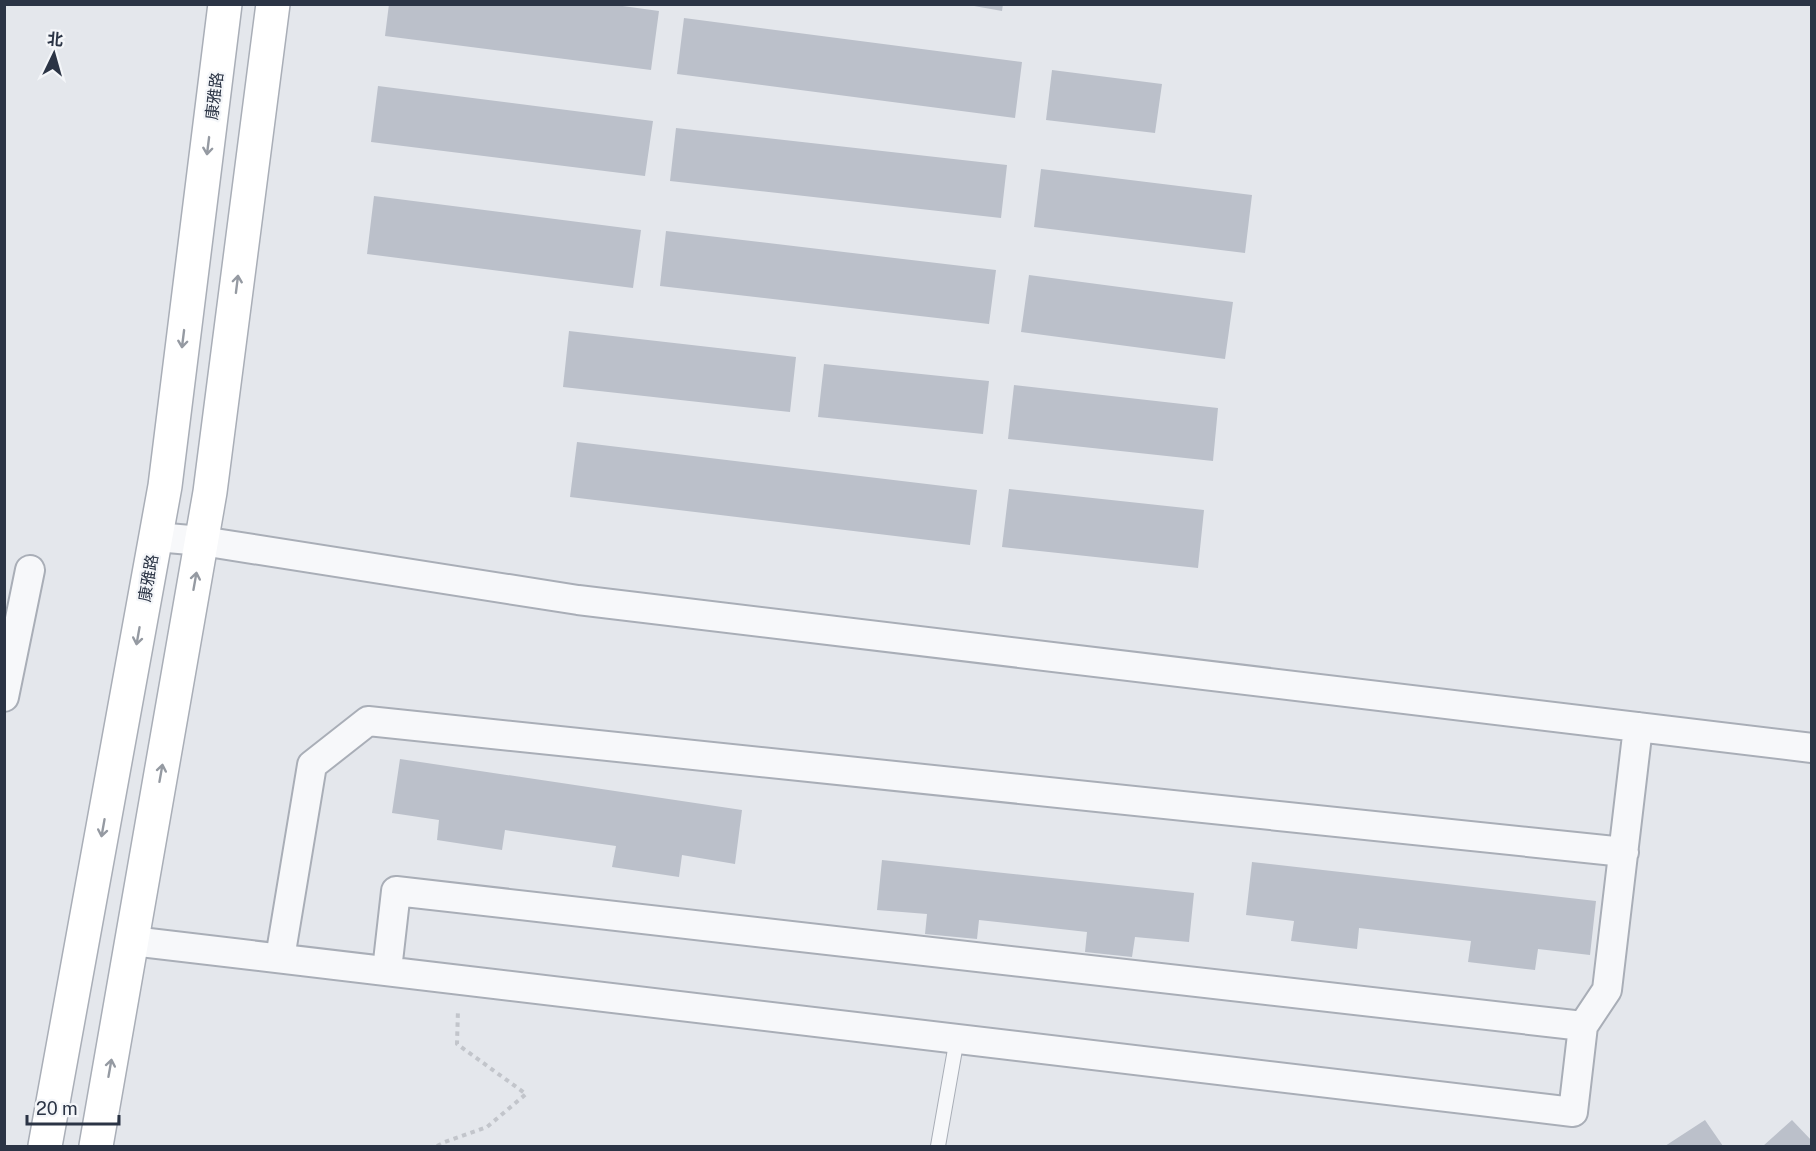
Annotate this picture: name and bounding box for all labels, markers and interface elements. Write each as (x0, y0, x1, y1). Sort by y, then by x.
north arrow (24, 24, 84, 84)
text: 北 (46, 29, 64, 50)
street label: 康雅路 (202, 71, 227, 121)
one-way arrow (202, 135, 213, 155)
one-way arrow (232, 274, 243, 294)
one-way arrow (177, 329, 188, 349)
street label: 康雅路 (135, 553, 162, 603)
one-way arrow (190, 571, 201, 591)
one-way arrow (132, 625, 143, 645)
one-way arrow (156, 763, 167, 783)
one-way arrow (97, 817, 108, 837)
one-way arrow (105, 1059, 116, 1079)
scale bar (27, 1088, 118, 1126)
text: 20 m (36, 1098, 78, 1119)

